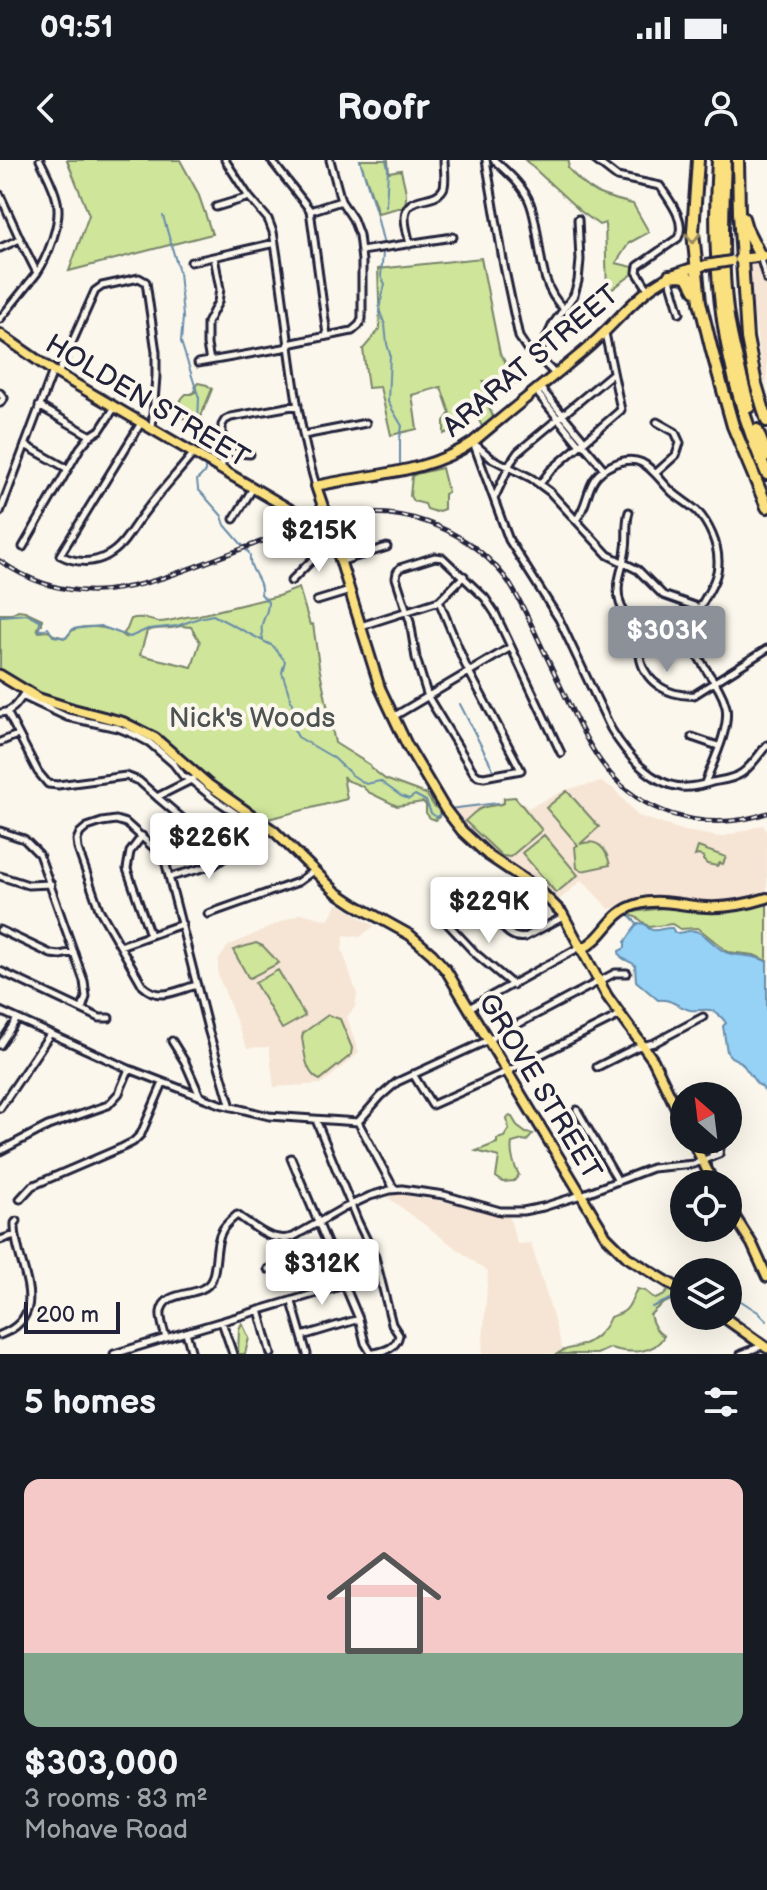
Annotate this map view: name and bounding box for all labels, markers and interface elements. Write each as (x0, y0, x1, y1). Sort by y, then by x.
text: 09:51 (40, 10, 113, 46)
icon: back (24, 86, 68, 130)
icon: person (699, 86, 743, 130)
text: Roofr (337, 87, 430, 130)
one-way arrow (685, 232, 702, 245)
street label: ARARAT STREET (436, 278, 626, 444)
street label: HOLDEN STREET (39, 327, 255, 475)
pin: $215K (263, 506, 375, 574)
text: $215K (281, 516, 357, 547)
pin: $303K (611, 606, 723, 674)
text: $303K (626, 616, 708, 647)
park label: Nick's Woods (169, 702, 335, 735)
pin: $226K (153, 813, 265, 881)
text: $226K (168, 823, 250, 854)
pin: $229K (433, 877, 545, 945)
text: $229K (448, 887, 530, 918)
street label: GROVE STREET (471, 988, 608, 1186)
north arrow (670, 1082, 742, 1154)
map controls (670, 1082, 742, 1330)
button: locate (670, 1170, 742, 1242)
pin: $312K (266, 1239, 378, 1307)
text: $312K (284, 1249, 360, 1280)
button: layers (670, 1258, 742, 1330)
scale bar (24, 1298, 120, 1334)
text: 200 m (36, 1302, 99, 1329)
icon: filters (699, 1380, 743, 1424)
text: 5 homes (24, 1382, 156, 1423)
icon: home (312, 1531, 456, 1675)
text: $303,000 (24, 1743, 178, 1784)
text: 3 rooms · 83 m² (24, 1784, 208, 1815)
text: Mohave Road (24, 1815, 188, 1846)

